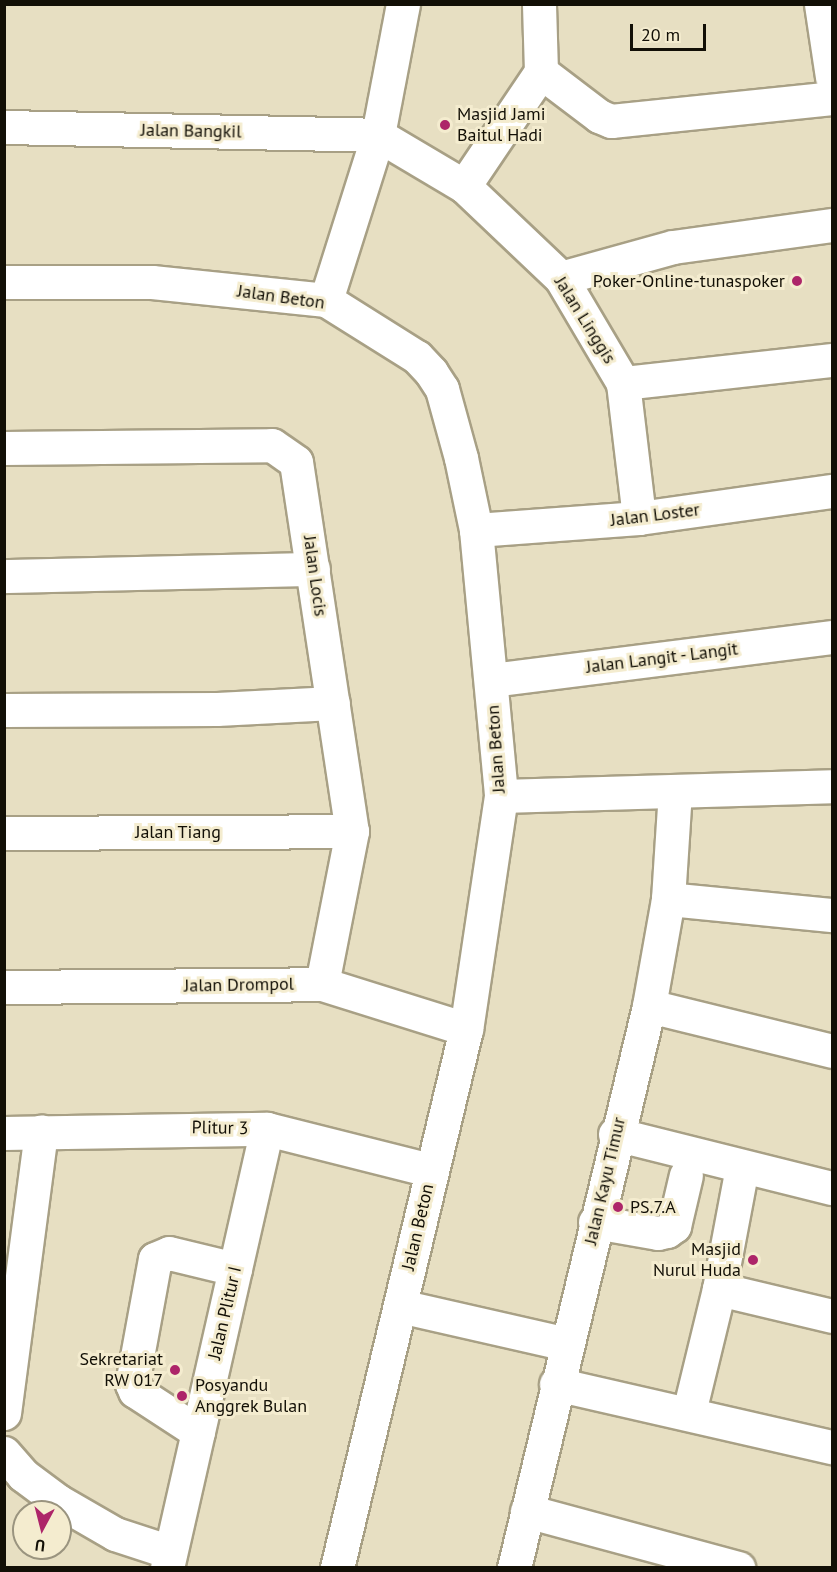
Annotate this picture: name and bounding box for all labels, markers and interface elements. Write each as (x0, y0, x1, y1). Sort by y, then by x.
scale bar (633, 12, 710, 50)
text: 20 m (641, 23, 680, 46)
place label: Masjid Jami Baitul Hadi (457, 104, 545, 146)
marker: Masjid Jami Baitul Hadi (438, 118, 452, 132)
street label: Jalan Bangkil (140, 119, 242, 143)
place label: Poker-Online-tunaspoker (593, 270, 785, 292)
street label: Jalan Linggis (550, 272, 620, 368)
marker: Poker-Online-tunaspoker (790, 274, 804, 288)
street label: Jalan Beton (236, 280, 326, 314)
street label: Jalan Loster (609, 499, 701, 531)
street label: Jalan Locis (299, 534, 331, 618)
street label: Jalan Langit - Langit (583, 638, 741, 678)
street label: Jalan Beton (482, 704, 510, 794)
street label: Jalan Tiang (135, 821, 221, 843)
street label: Jalan Drompol (184, 973, 294, 997)
street label: Jalan Kayu Timur (580, 1115, 630, 1247)
street label: Plitur 3 (191, 1117, 249, 1139)
street label: Jalan Beton (398, 1182, 438, 1272)
place label: PS.7.A (630, 1196, 676, 1218)
marker: PS.7.A (611, 1200, 625, 1214)
place label: Masjid Nurul Huda (653, 1239, 741, 1282)
marker: Masjid Nurul Huda (746, 1253, 760, 1267)
street label: Jalan Plitur I (204, 1264, 246, 1362)
place label: Sekretariat RW 017 (79, 1349, 163, 1392)
marker: Sekretariat RW 017 (168, 1363, 182, 1377)
place label: Posyandu Anggrek Bulan (195, 1375, 308, 1418)
marker: Posyandu Anggrek Bulan (173, 1387, 191, 1405)
north arrow (12, 1500, 72, 1560)
text: U (34, 1535, 46, 1556)

